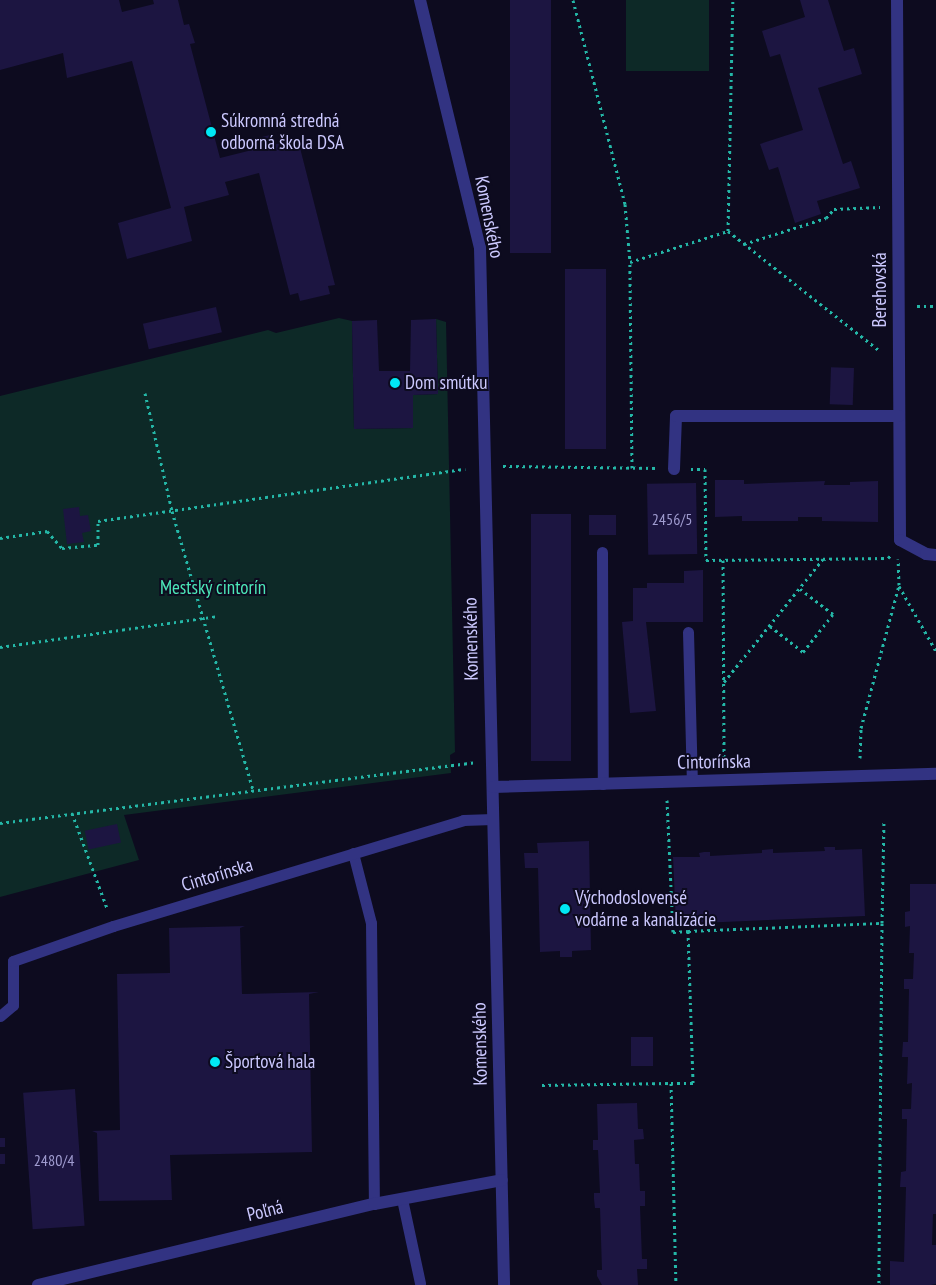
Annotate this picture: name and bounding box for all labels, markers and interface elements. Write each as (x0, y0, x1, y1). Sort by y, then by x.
place label: Súkromná stredná odborná škola DSA (221, 110, 344, 154)
marker: Súkromná stredná odborná škola DSA (205, 126, 217, 138)
street label: Komenského (470, 174, 508, 260)
street label: Berehovská (869, 253, 891, 327)
place label: Dom smútku (405, 372, 487, 394)
marker: Dom smútku (389, 377, 401, 389)
house number: 2456/5 (652, 509, 692, 529)
park label: Mestský cintorín (160, 577, 266, 599)
street label: Komenského (459, 597, 483, 681)
street label: Cintorínska (677, 750, 751, 774)
street label: Cintorínska (179, 853, 255, 897)
place label: Východoslovensé vodárne a kanalizácie (575, 887, 716, 931)
marker: Východoslovensé vodárne a kanalizácie (559, 903, 571, 915)
street label: Komenského (468, 1002, 492, 1086)
place label: Športová hala (225, 1051, 315, 1073)
marker: Športová hala (209, 1056, 221, 1068)
house number: 2480/4 (34, 1150, 74, 1170)
street label: Poľná (244, 1196, 286, 1226)

